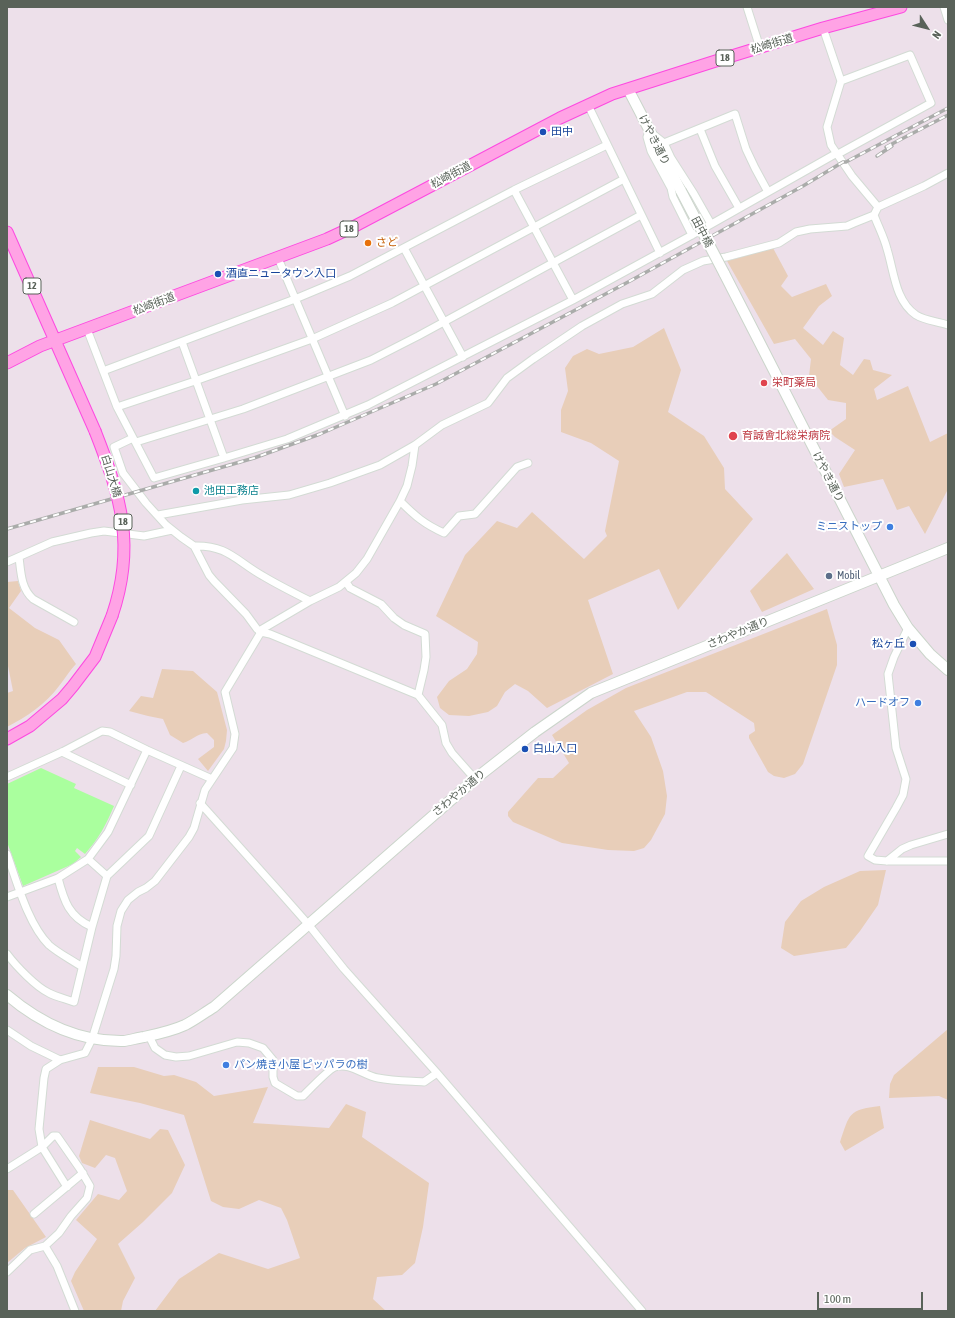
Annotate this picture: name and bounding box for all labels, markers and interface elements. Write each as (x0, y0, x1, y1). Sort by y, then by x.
north arrow (907, 8, 947, 48)
text: N (930, 29, 943, 41)
street label: 松崎街道 (749, 31, 795, 57)
road number: 18 (716, 50, 734, 66)
street label: けやき通り (636, 113, 672, 167)
place label: 田中 (551, 125, 573, 139)
marker: 田中 (538, 127, 548, 137)
street label: 松崎街道 (428, 159, 474, 191)
street label: 田中橋 (688, 214, 716, 250)
road number: 18 (340, 221, 358, 237)
place label: さど (376, 236, 398, 250)
marker: さど (363, 238, 373, 248)
place label: 酒直ニュータウン入口 (226, 267, 336, 281)
marker: 酒直ニュータウン入口 (213, 269, 223, 279)
road number: 12 (23, 278, 41, 294)
street label: 松崎街道 (131, 290, 177, 318)
place label: 栄町薬局 (772, 376, 816, 390)
marker: 栄町薬局 (759, 378, 769, 388)
place label: 育誠會北総栄病院 (742, 429, 830, 443)
marker: 育誠會北総栄病院 (727, 430, 739, 442)
street label: けやき通り (810, 450, 846, 504)
street label: 白山大橋 (98, 453, 124, 499)
place label: 池田工務店 (204, 484, 259, 498)
marker: 池田工務店 (191, 486, 201, 496)
road number: 18 (114, 514, 132, 530)
place label: ミニストップ (816, 520, 882, 534)
marker: ミニストップ (885, 522, 895, 532)
place label: Mobil (837, 569, 860, 583)
marker: Mobil (824, 571, 834, 581)
street label: さわやか通り (705, 615, 771, 651)
place label: 松ヶ丘 (872, 637, 905, 651)
marker: 松ヶ丘 (908, 639, 918, 649)
place label: ハードオフ (855, 696, 910, 710)
marker: ハードオフ (913, 698, 923, 708)
place label: 白山入口 (533, 742, 577, 756)
marker: 白山入口 (520, 744, 530, 754)
street label: さわやか通り (429, 767, 489, 819)
place label: パン焼き小屋 ピッパラの樹 (234, 1058, 368, 1072)
marker: パン焼き小屋 ピッパラの樹 (221, 1060, 231, 1070)
scale bar (819, 1284, 925, 1310)
text: 100 m (824, 1292, 851, 1306)

